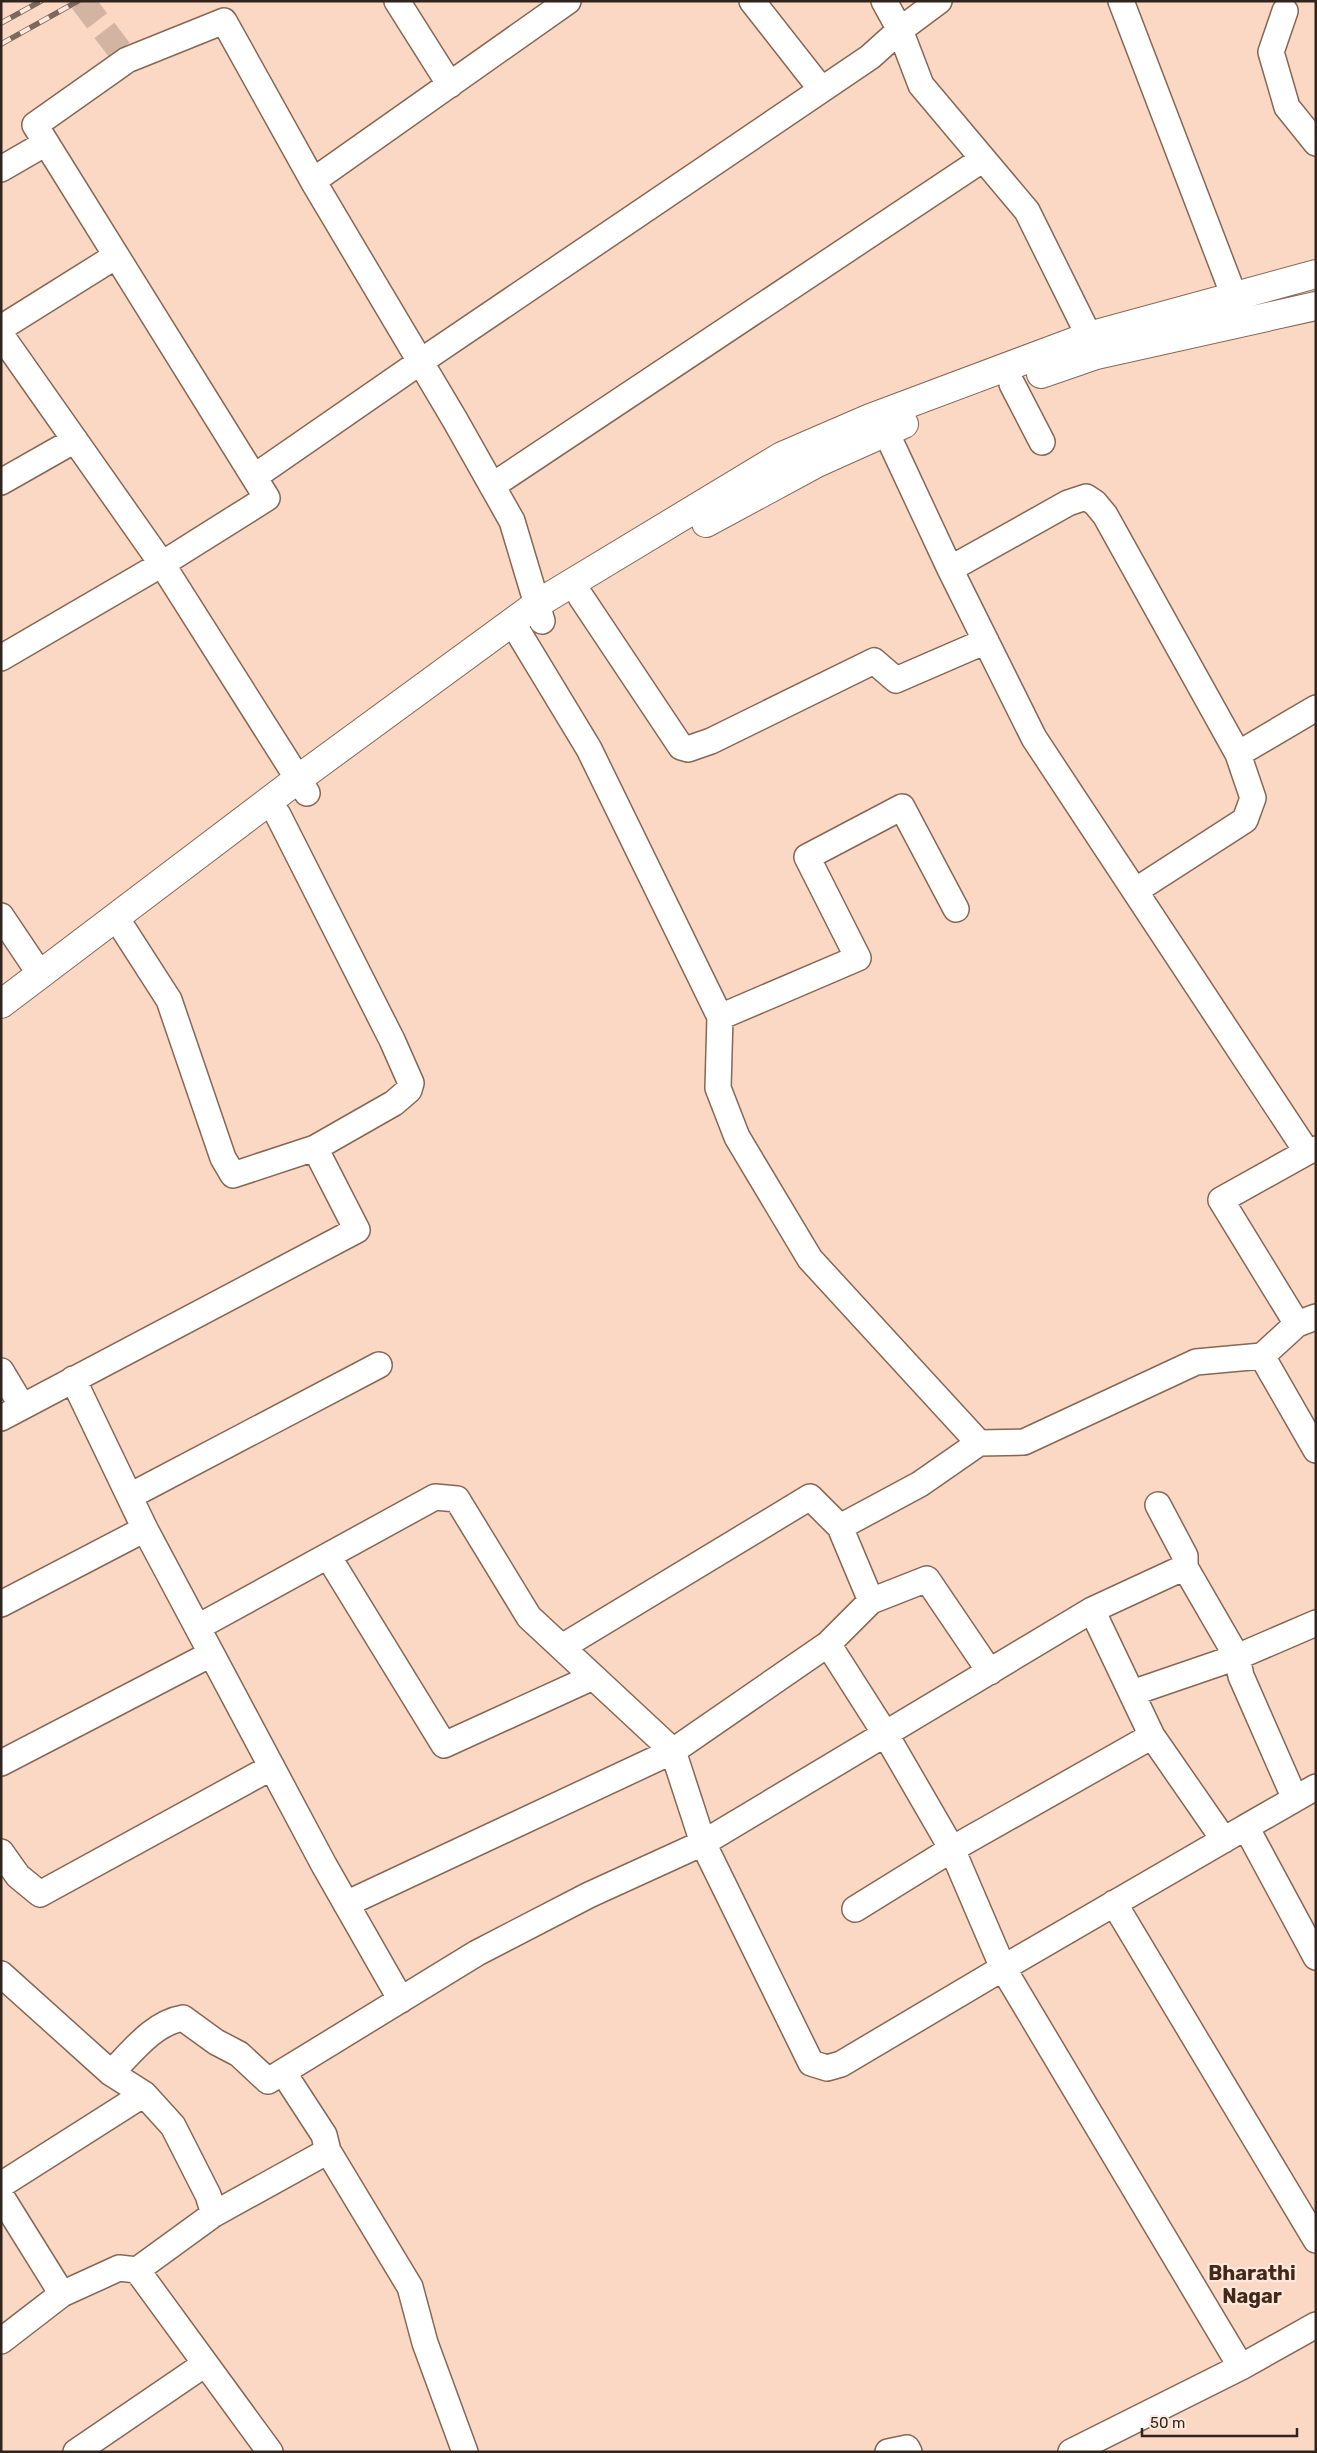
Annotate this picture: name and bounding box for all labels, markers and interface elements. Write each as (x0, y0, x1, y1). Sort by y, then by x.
district label: Bharathi Nagar (1208, 2261, 1296, 2308)
scale bar (1142, 2406, 1297, 2438)
text: 50 m (1150, 2414, 1185, 2432)

